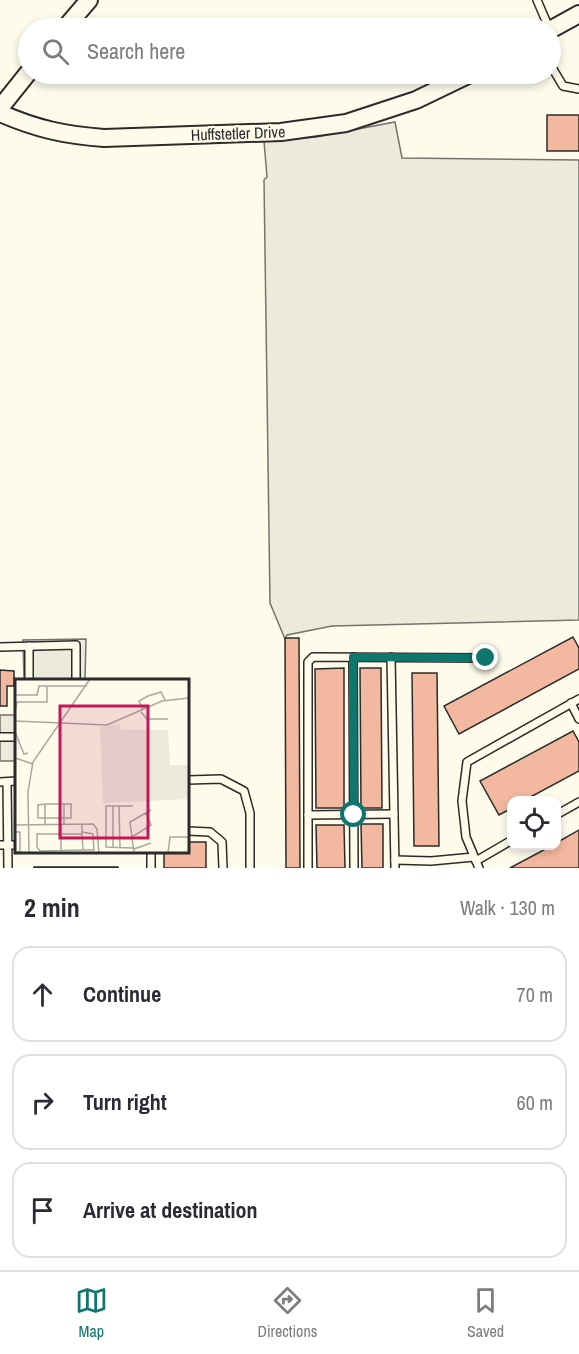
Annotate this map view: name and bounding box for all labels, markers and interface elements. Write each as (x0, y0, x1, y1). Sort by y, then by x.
search box (18, 18, 561, 84)
icon: search (39, 35, 72, 68)
text: Search here (87, 36, 185, 66)
street label: Huffstetler Drive (190, 120, 286, 146)
route end (472, 644, 498, 670)
inset map (15, 679, 189, 853)
map controls (507, 796, 561, 850)
button: locate (507, 796, 561, 850)
route start (340, 801, 366, 827)
text: 2 min (24, 890, 80, 925)
text: Walk · 130 m (460, 894, 555, 921)
icon: ahead (26, 978, 59, 1011)
text: Continue (83, 979, 161, 1009)
text: 70 m (517, 981, 553, 1008)
icon: right (26, 1086, 59, 1119)
text: Turn right (83, 1087, 167, 1117)
text: 60 m (517, 1089, 553, 1116)
icon: arrive (26, 1194, 59, 1227)
text: Arrive at destination (83, 1195, 257, 1225)
tab: Map (75, 1284, 108, 1342)
tab: Directions (257, 1284, 317, 1342)
tab: Saved (467, 1284, 504, 1342)

